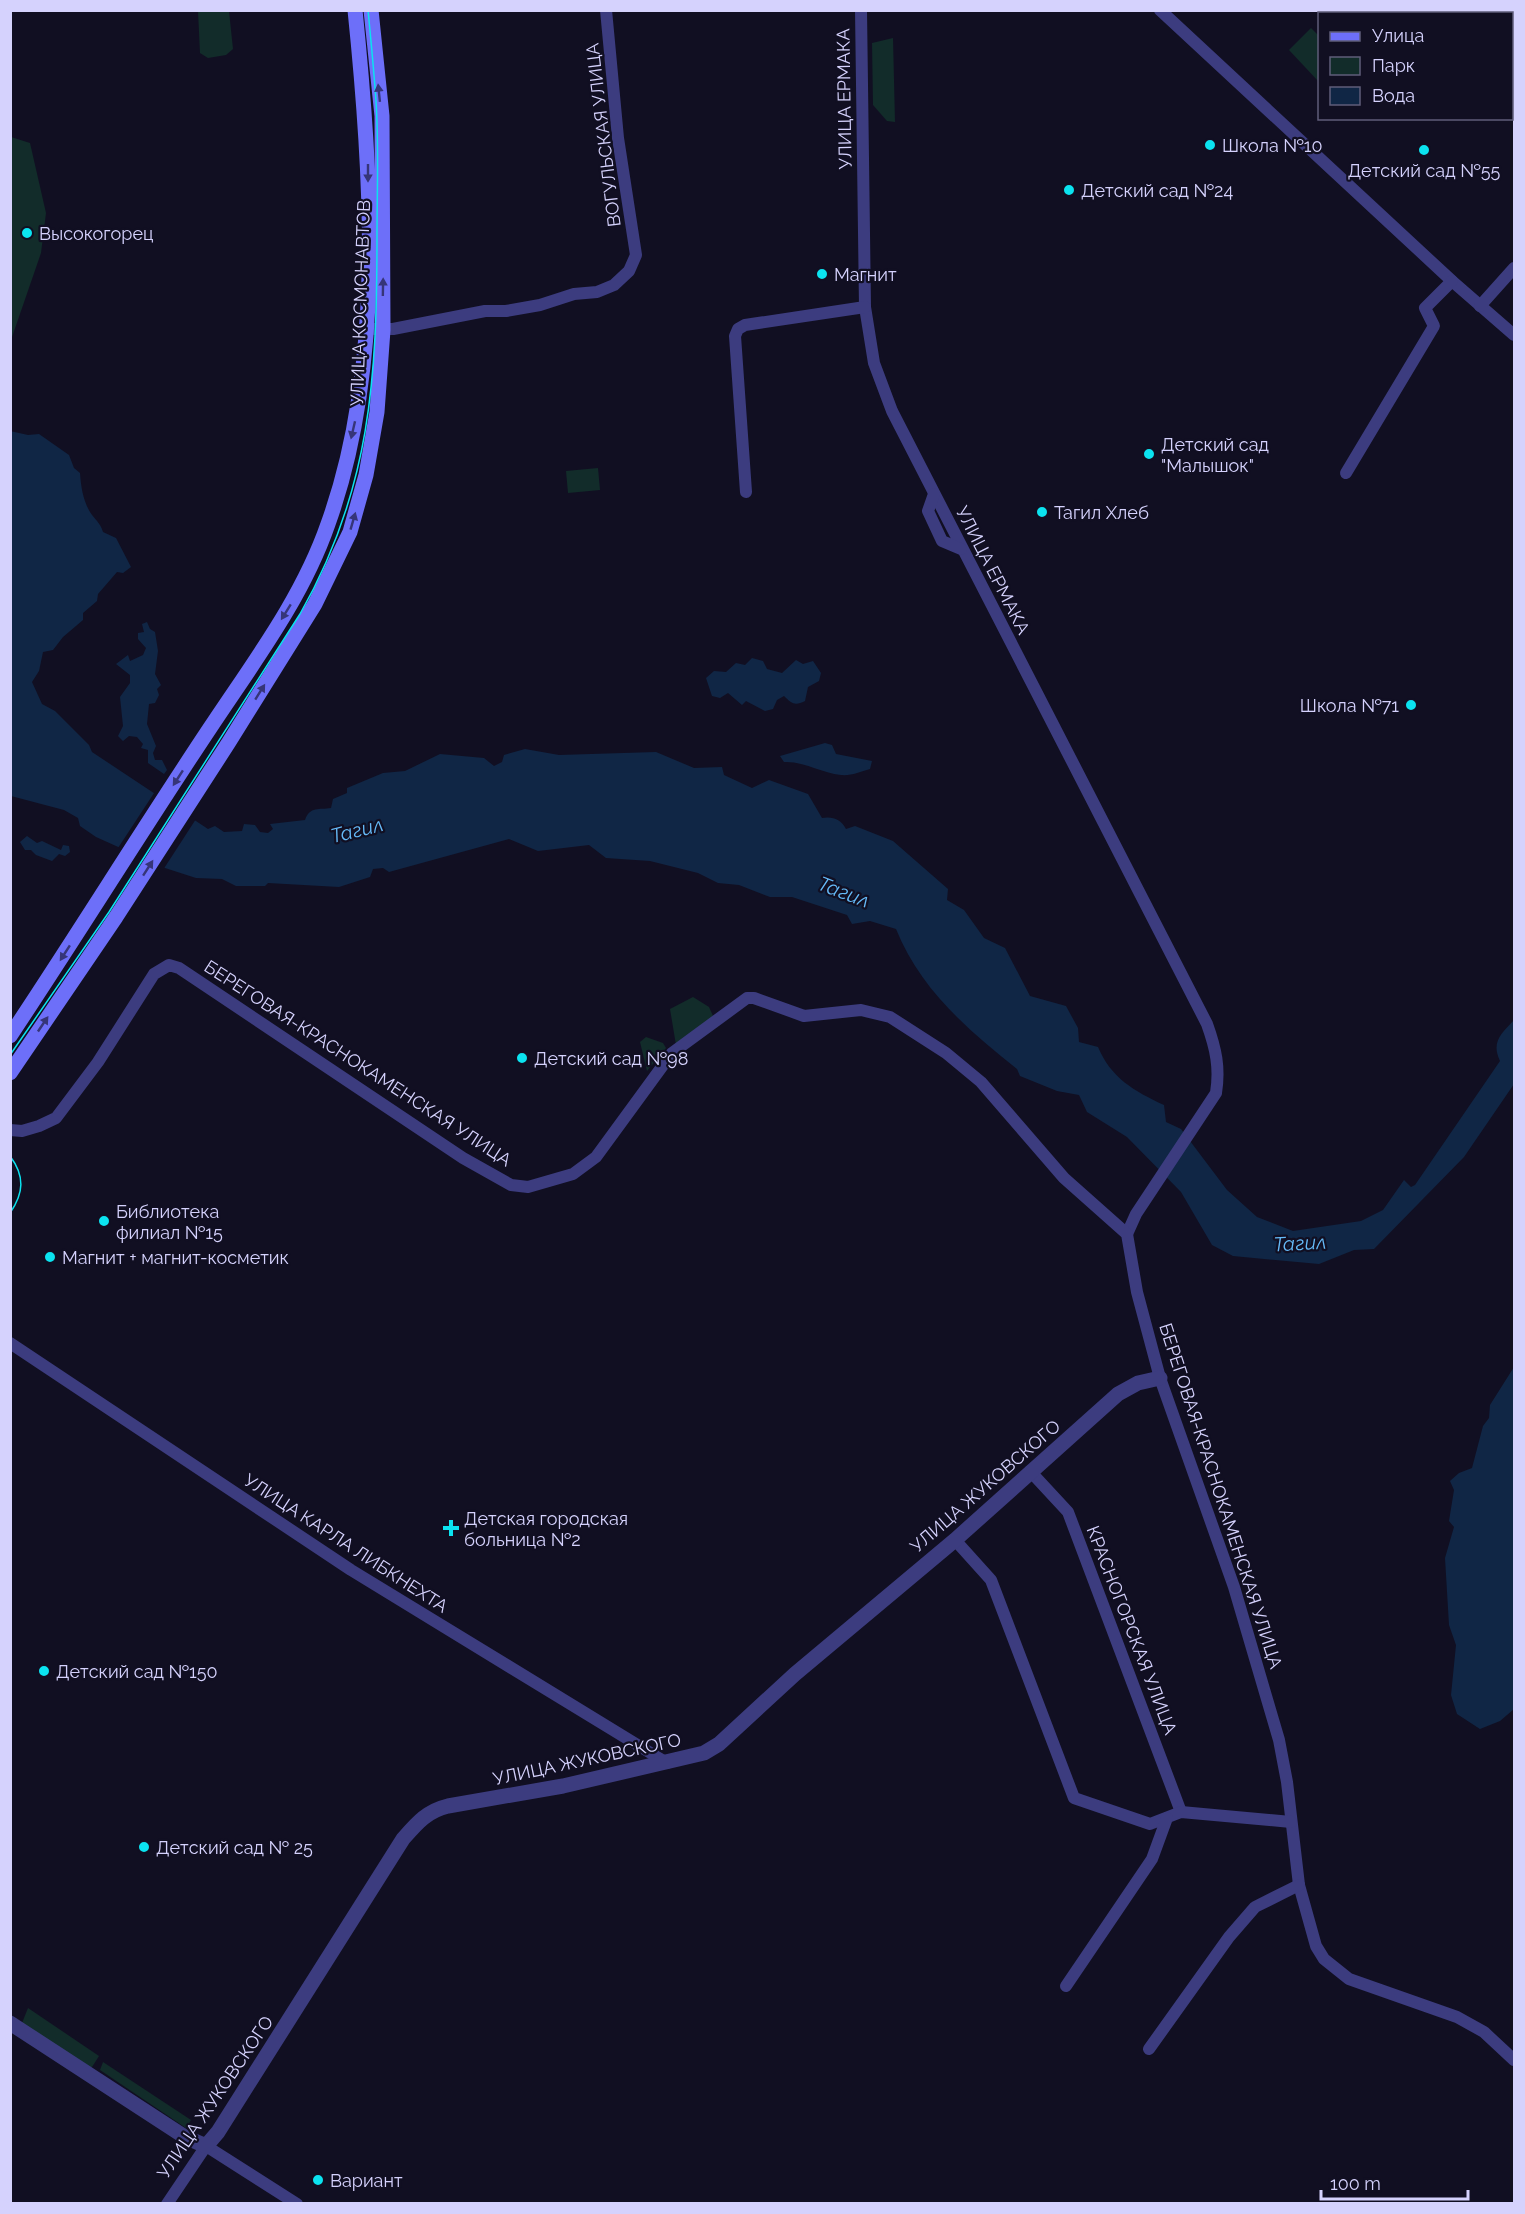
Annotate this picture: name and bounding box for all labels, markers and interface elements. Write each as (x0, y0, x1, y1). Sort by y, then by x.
legend (1318, 12, 1513, 120)
text: Улица (1372, 25, 1424, 46)
street label: УЛИЦА ЕРМАКА (832, 28, 856, 170)
street label: ВОГУЛЬСКАЯ УЛИЦА (581, 42, 625, 228)
text: Парк (1372, 55, 1415, 76)
one-way arrow (374, 83, 384, 102)
text: Вода (1372, 85, 1415, 106)
place label: Школа №10 (1222, 135, 1323, 156)
marker: Школа №10 (1203, 138, 1217, 152)
marker: Детский сад №55 (1417, 143, 1431, 157)
place label: Детский сад №55 (1348, 160, 1501, 181)
one-way arrow (363, 164, 372, 183)
place label: Детский сад №24 (1081, 180, 1233, 201)
marker: Детский сад №24 (1062, 183, 1076, 197)
street label: УЛИЦА КОСМОНАВТОВ (346, 199, 374, 407)
place label: Высокогорец (39, 223, 153, 244)
marker: Высокогорец (20, 226, 34, 240)
place label: Магнит (834, 264, 897, 285)
marker: Магнит (815, 267, 829, 281)
one-way arrow (378, 278, 388, 297)
one-way arrow (347, 421, 357, 440)
place label: Детский сад "Малышок" (1161, 434, 1269, 476)
marker: Детский сад "Малышок" (1142, 447, 1156, 461)
street label: УЛИЦА ЕРМАКА (952, 502, 1034, 638)
place label: Тагил Хлеб (1054, 502, 1149, 523)
marker: Тагил Хлеб (1035, 505, 1049, 519)
one-way arrow (349, 512, 358, 530)
one-way arrow (280, 604, 291, 620)
one-way arrow (255, 684, 266, 700)
place label: Школа №71 (1300, 695, 1399, 716)
marker: Школа №71 (1404, 698, 1418, 712)
one-way arrow (172, 770, 183, 787)
water label: Тагил (328, 812, 386, 848)
one-way arrow (142, 860, 153, 876)
water label: Тагил (815, 871, 873, 913)
one-way arrow (59, 945, 71, 961)
street label: БЕРЕГОВАЯ-КРАСНОКАМЕНСКАЯ УЛИЦА (200, 956, 516, 1170)
one-way arrow (37, 1017, 49, 1033)
place label: Детский сад №98 (534, 1048, 688, 1069)
marker: Детский сад №98 (515, 1051, 529, 1065)
place label: Библиотека филиал №15 (116, 1201, 223, 1243)
marker: Библиотека филиал №15 (97, 1214, 111, 1228)
water label: Тагил (1273, 1230, 1327, 1256)
place label: Магнит + магнит-косметик (62, 1247, 289, 1268)
marker: Магнит + магнит-косметик (43, 1250, 57, 1264)
street label: БЕРЕГОВАЯ-КРАСНОКАМЕНСКАЯ УЛИЦА (1155, 1321, 1287, 1671)
street label: УЛИЦА ЖУКОВСКОГО (906, 1415, 1064, 1557)
street label: УЛИЦА КАРЛА ЛИБКНЕХТА (240, 1469, 452, 1617)
place label: Детская городская больница №2 (464, 1508, 628, 1550)
marker: Детская городская больница №2 (442, 1519, 460, 1537)
street label: КРАСНОГОРСКАЯ УЛИЦА (1082, 1523, 1182, 1737)
place label: Детский сад №150 (56, 1661, 218, 1682)
marker: Детский сад №150 (37, 1664, 51, 1678)
street label: УЛИЦА ЖУКОВСКОГО (491, 1729, 683, 1789)
place label: Детский сад № 25 (156, 1837, 313, 1858)
marker: Детский сад № 25 (137, 1840, 151, 1854)
street label: УЛИЦА ЖУКОВСКОГО (153, 2012, 277, 2182)
scale bar (1321, 2163, 1468, 2201)
place label: Вариант (330, 2170, 403, 2191)
marker: Вариант (311, 2173, 325, 2187)
text: 100 m (1330, 2173, 1381, 2194)

